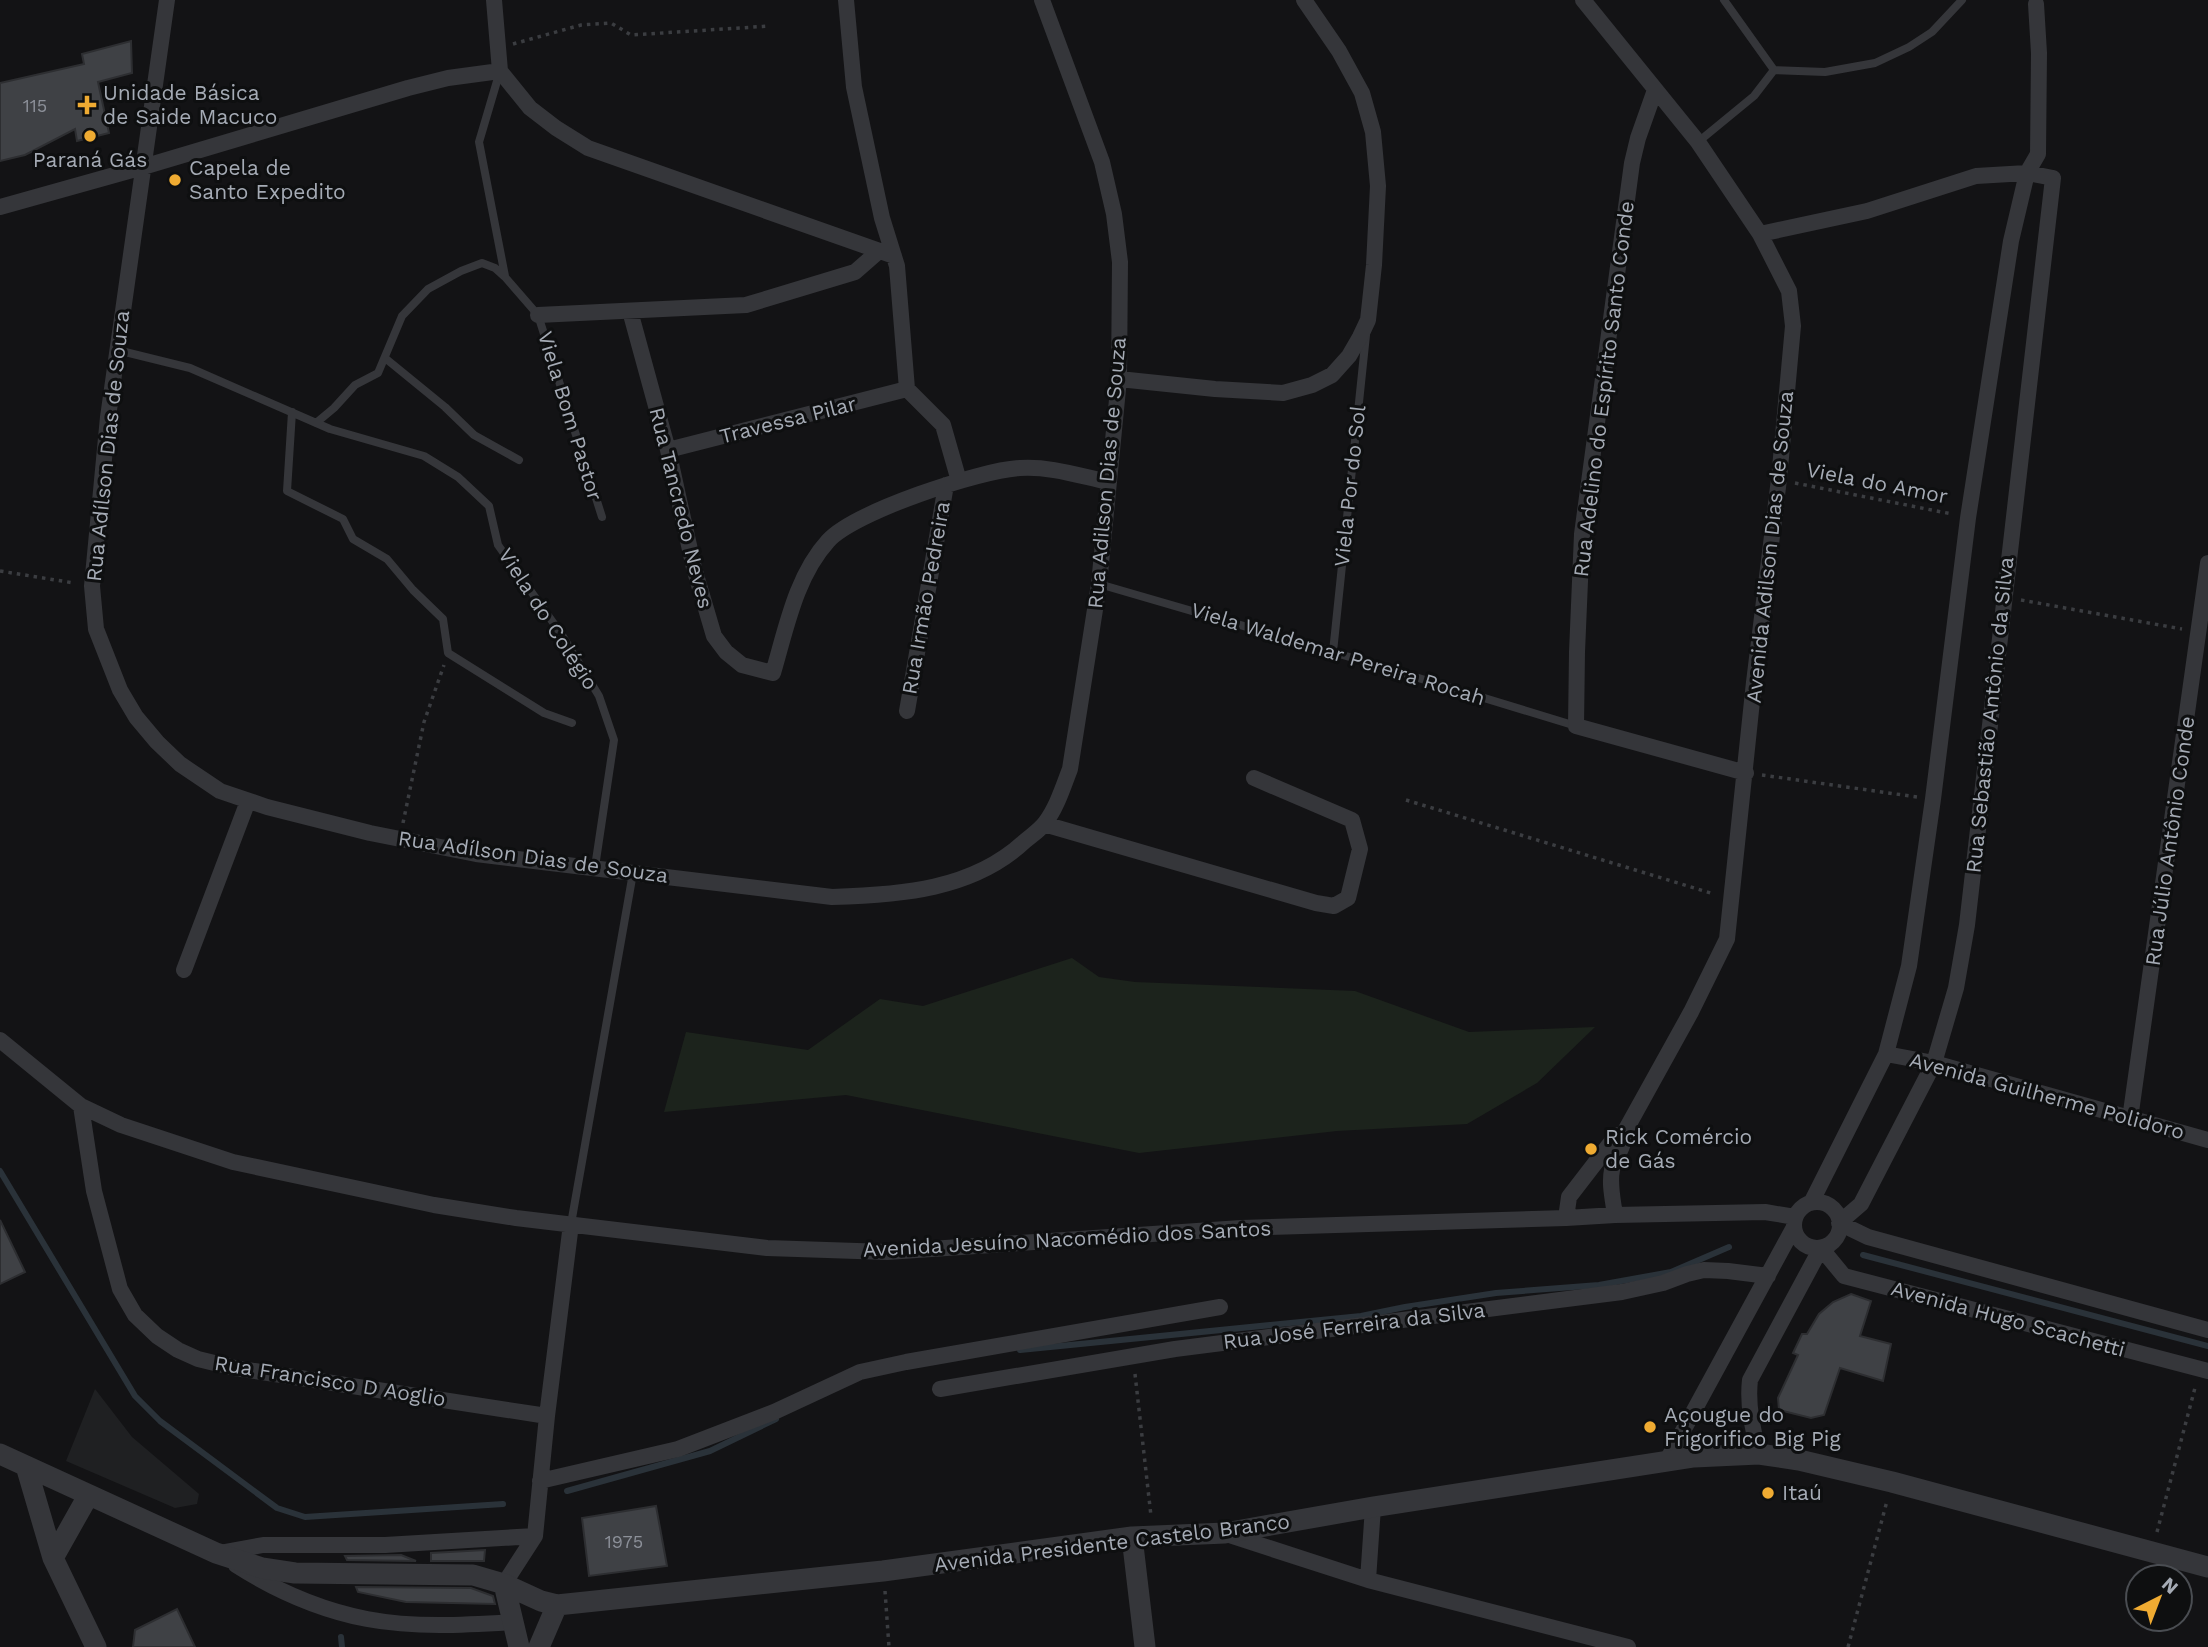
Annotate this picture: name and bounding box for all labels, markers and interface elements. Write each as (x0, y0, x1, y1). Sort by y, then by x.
place label: Unidade Básica de Saide Macuco (103, 80, 277, 129)
house number: 115 (23, 95, 47, 116)
marker: Unidade Básica de Saide Macuco (77, 95, 97, 115)
marker: Paraná Gás (82, 128, 98, 144)
place label: Paraná Gás (33, 147, 147, 172)
place label: Capela de Santo Expedito (189, 155, 346, 204)
marker: Capela de Santo Expedito (167, 172, 183, 188)
street label: Rua Adelino do Espírito Santo Conde (1568, 199, 1639, 578)
street label: Rua Adílson Dias de Souza (81, 309, 134, 583)
street label: Viela Bom Pastor (533, 328, 608, 504)
street label: Rua Adilson Dias de Souza (1082, 336, 1131, 610)
street label: Travessa Pilar (717, 390, 859, 449)
street label: Avenida Adilson Dias de Souza (1741, 390, 1798, 704)
street label: Viela Por do Sol (1329, 403, 1370, 568)
street label: Rua Tancredo Neves (644, 405, 719, 611)
street label: Viela do Amor (1804, 457, 1950, 509)
street label: Rua Irmão Pedreira (896, 499, 955, 696)
street label: Viela do Colégio (493, 543, 604, 694)
street label: Rua Sebastião Antônio da Silva (1960, 555, 2019, 874)
street label: Viela Waldemar Pereira Rocah (1188, 597, 1488, 710)
street label: Rua Júlio Antônio Conde (2140, 714, 2199, 967)
street label: Rua Adílson Dias de Souza (396, 825, 670, 888)
street label: Avenida Guilherme Polidoro (1907, 1047, 2187, 1144)
place label: Rick Comércio de Gás (1605, 1124, 1752, 1173)
marker: Rick Comércio de Gás (1583, 1141, 1599, 1157)
street label: Avenida Jesuíno Nacomédio dos Santos (862, 1215, 1272, 1262)
street label: Avenida Hugo Scachetti (1888, 1275, 2128, 1362)
street label: Rua José Ferreira da Silva (1222, 1297, 1486, 1354)
street label: Rua Francisco D Aoglio (213, 1350, 448, 1411)
place label: Açougue do Frigorifico Big Pig (1664, 1402, 1841, 1451)
marker: Açougue do Frigorifico Big Pig (1642, 1419, 1658, 1435)
place label: Itaú (1782, 1480, 1822, 1505)
marker: Itaú (1760, 1485, 1776, 1501)
street label: Avenida Presidente Castelo Branco (933, 1508, 1291, 1577)
house number: 1975 (605, 1531, 643, 1552)
north arrow (2124, 1563, 2194, 1633)
text: N (2157, 1572, 2183, 1599)

